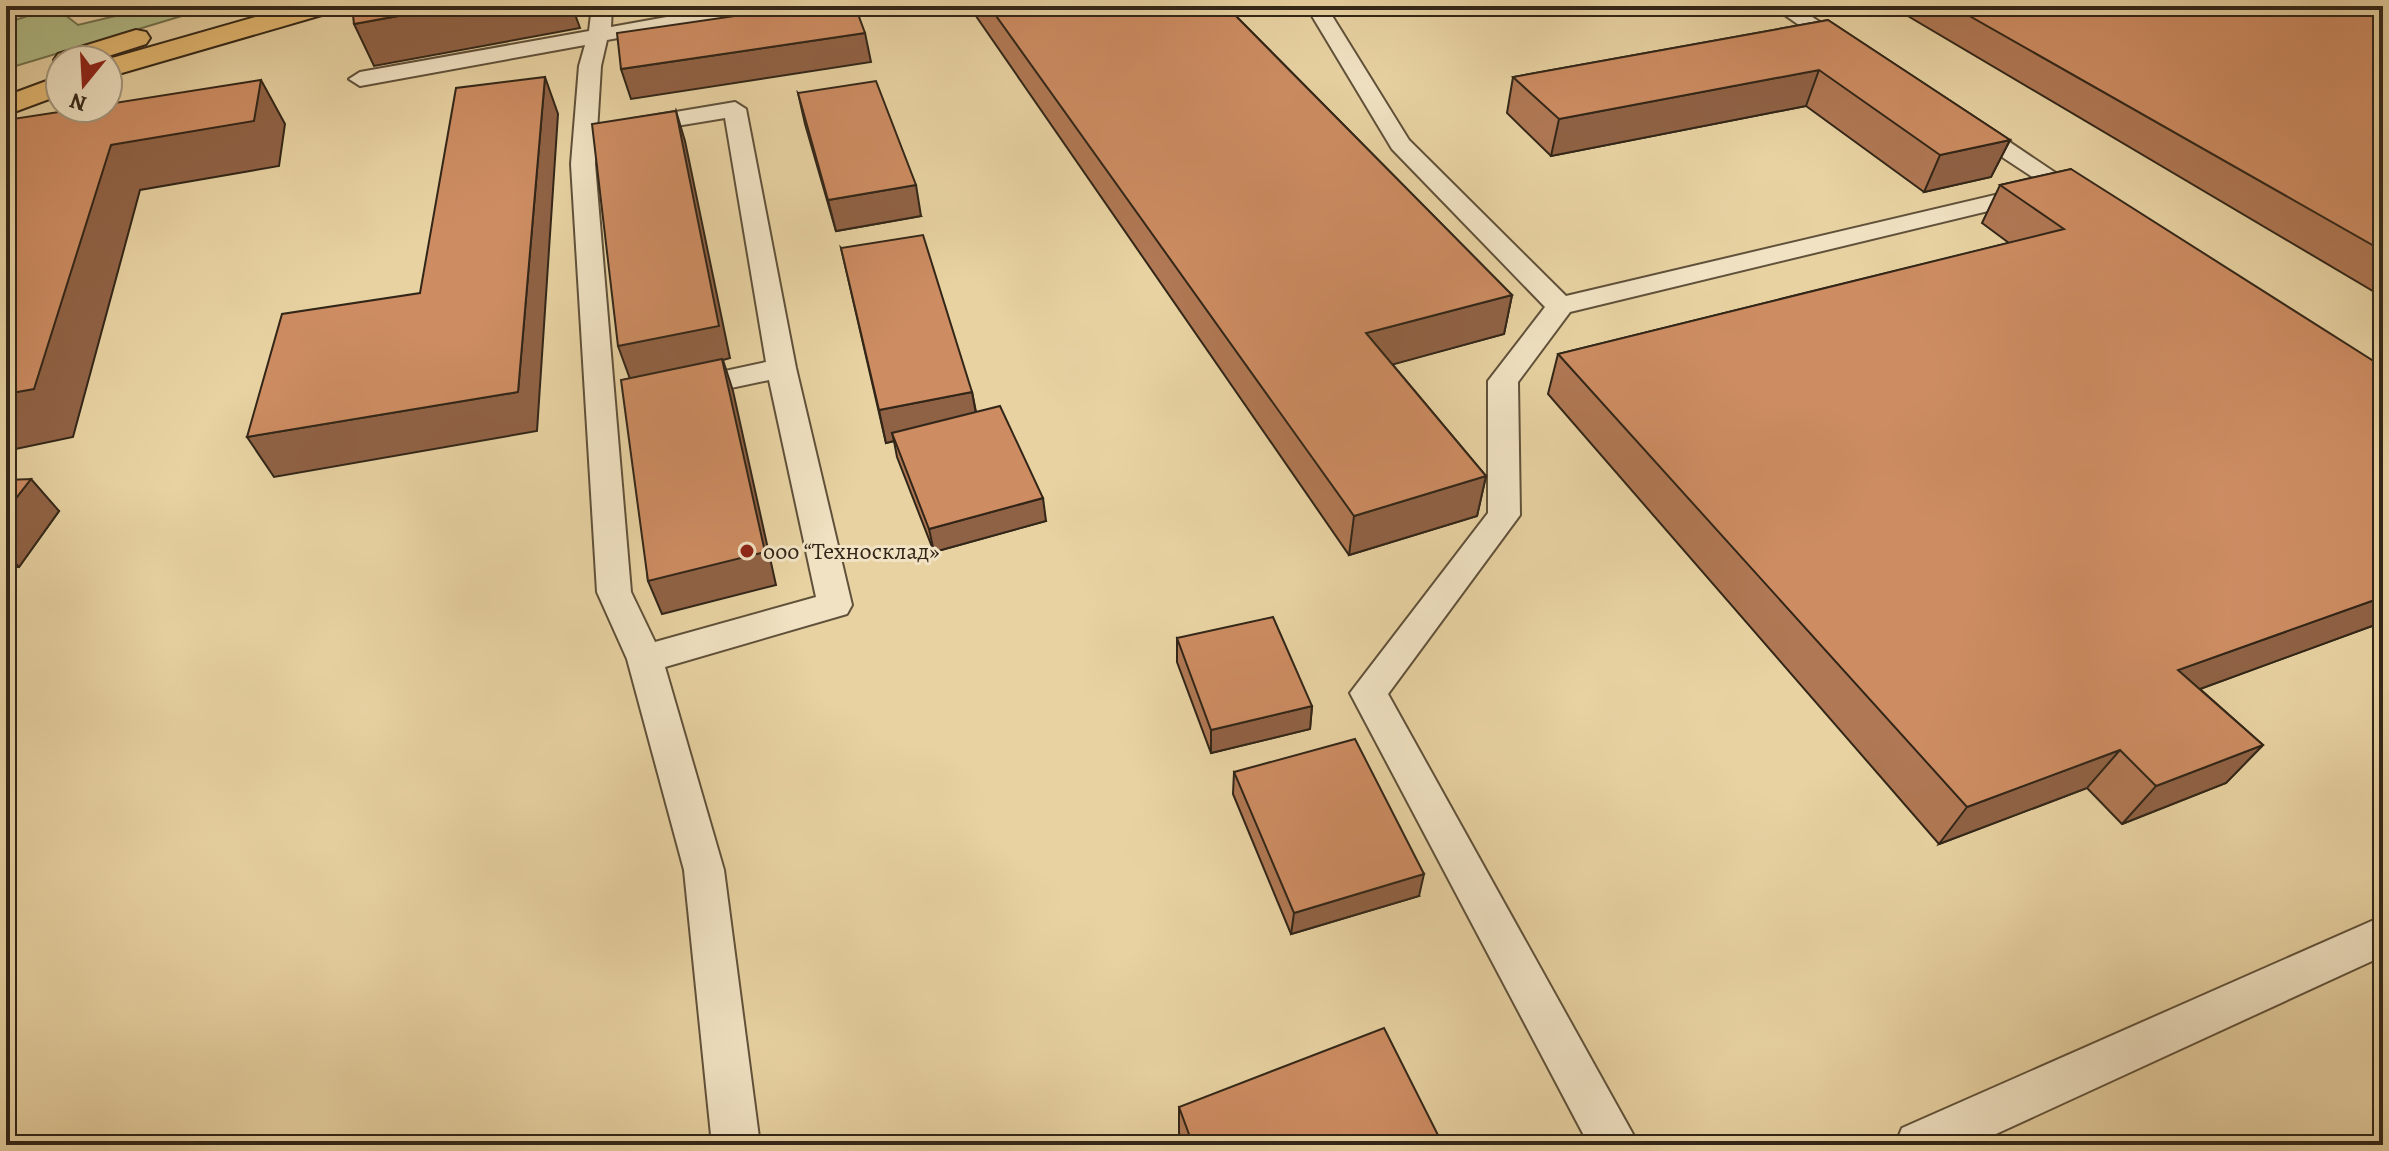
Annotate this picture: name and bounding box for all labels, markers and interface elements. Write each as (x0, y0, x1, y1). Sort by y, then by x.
north arrow (44, 44, 124, 124)
text: N (66, 85, 90, 119)
place label: ооо “Техносклад» (763, 535, 940, 567)
marker: ооо “Техносклад» (738, 542, 756, 560)

